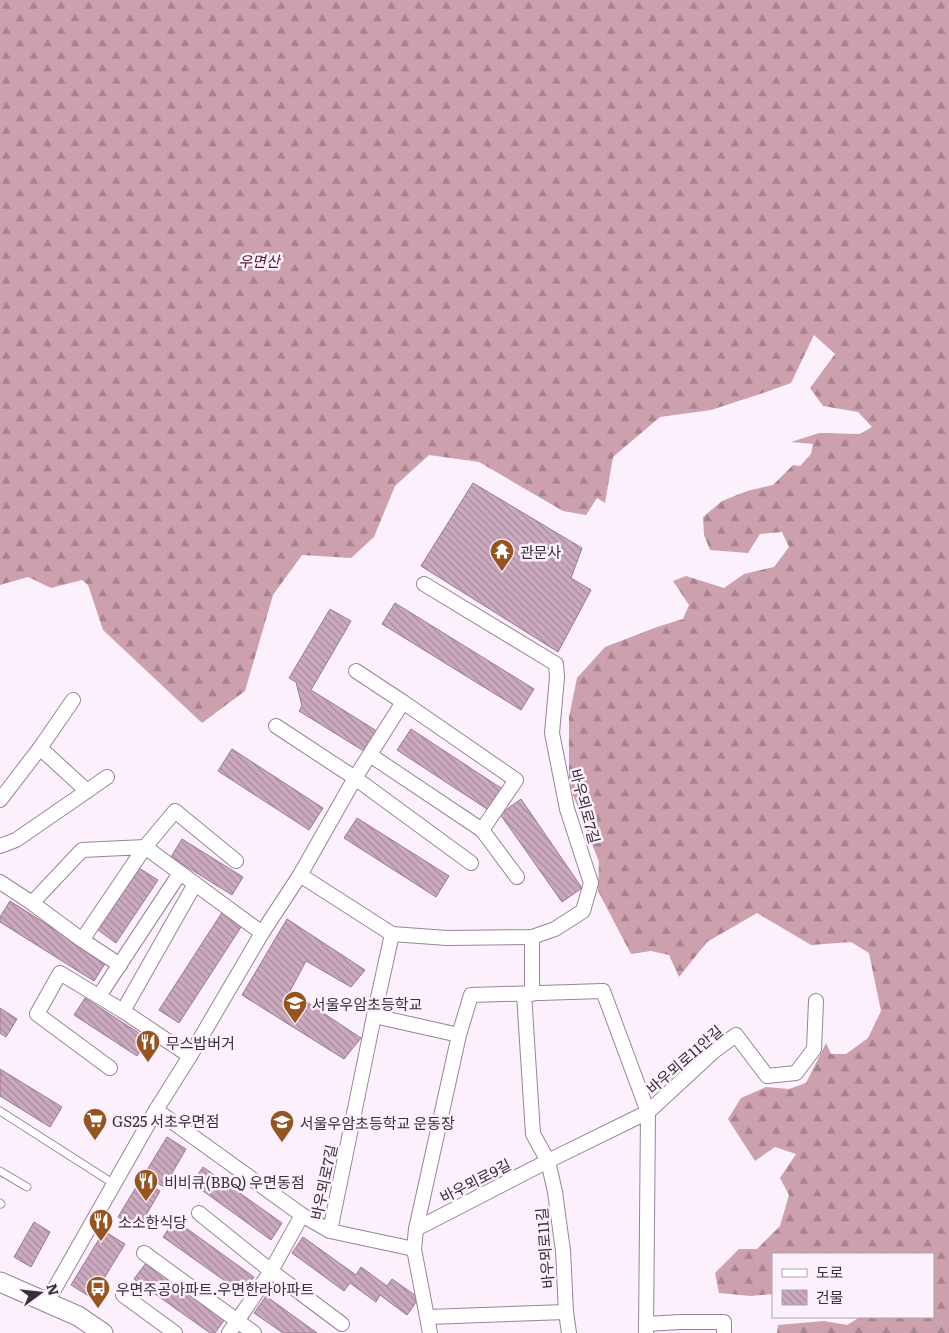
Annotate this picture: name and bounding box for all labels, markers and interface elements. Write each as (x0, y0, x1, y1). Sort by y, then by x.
park label: 우면산 (238, 249, 282, 272)
temple icon: 관문사 (489, 538, 515, 572)
place label: 관문사 (520, 540, 562, 563)
street label: 바우뫼로7길 (565, 766, 607, 846)
school or university icon: 서울우암초등학교 (282, 990, 308, 1024)
place label: 서울우암초등학교 (312, 992, 422, 1015)
street label: 바우뫼로11안길 (641, 1019, 727, 1099)
restaurant icon: 무스밥버거 (135, 1029, 161, 1063)
place label: 무스밥버거 (166, 1031, 235, 1054)
supermarket icon: GS25 서초우면점 (82, 1107, 108, 1141)
place label: GS25 서초우면점 (112, 1109, 219, 1132)
school or university icon: 서울우암초등학교 운동장 (269, 1109, 295, 1143)
place label: 서울우암초등학교 운동장 (300, 1111, 455, 1134)
street label: 바우뫼로7길 (304, 1142, 342, 1222)
street label: 바우뫼로9길 (436, 1152, 514, 1208)
restaurant icon: 비비큐(BBQ) 우면동점 (133, 1168, 159, 1202)
place label: 비비큐(BBQ) 우면동점 (164, 1170, 305, 1193)
street label: 바우뫼로11길 (529, 1207, 559, 1289)
restaurant icon: 소소한식당 (88, 1208, 114, 1242)
place label: 소소한식당 (118, 1210, 187, 1233)
legend (772, 1253, 934, 1318)
text: 도로 (816, 1260, 844, 1283)
north arrow (15, 1268, 65, 1318)
bus stop icon: 우면주공아파트.우면한라아파트 (85, 1275, 111, 1309)
place label: 우면주공아파트.우면한라아파트 (116, 1277, 314, 1300)
text: N (42, 1281, 65, 1298)
text: 건물 (816, 1285, 844, 1308)

